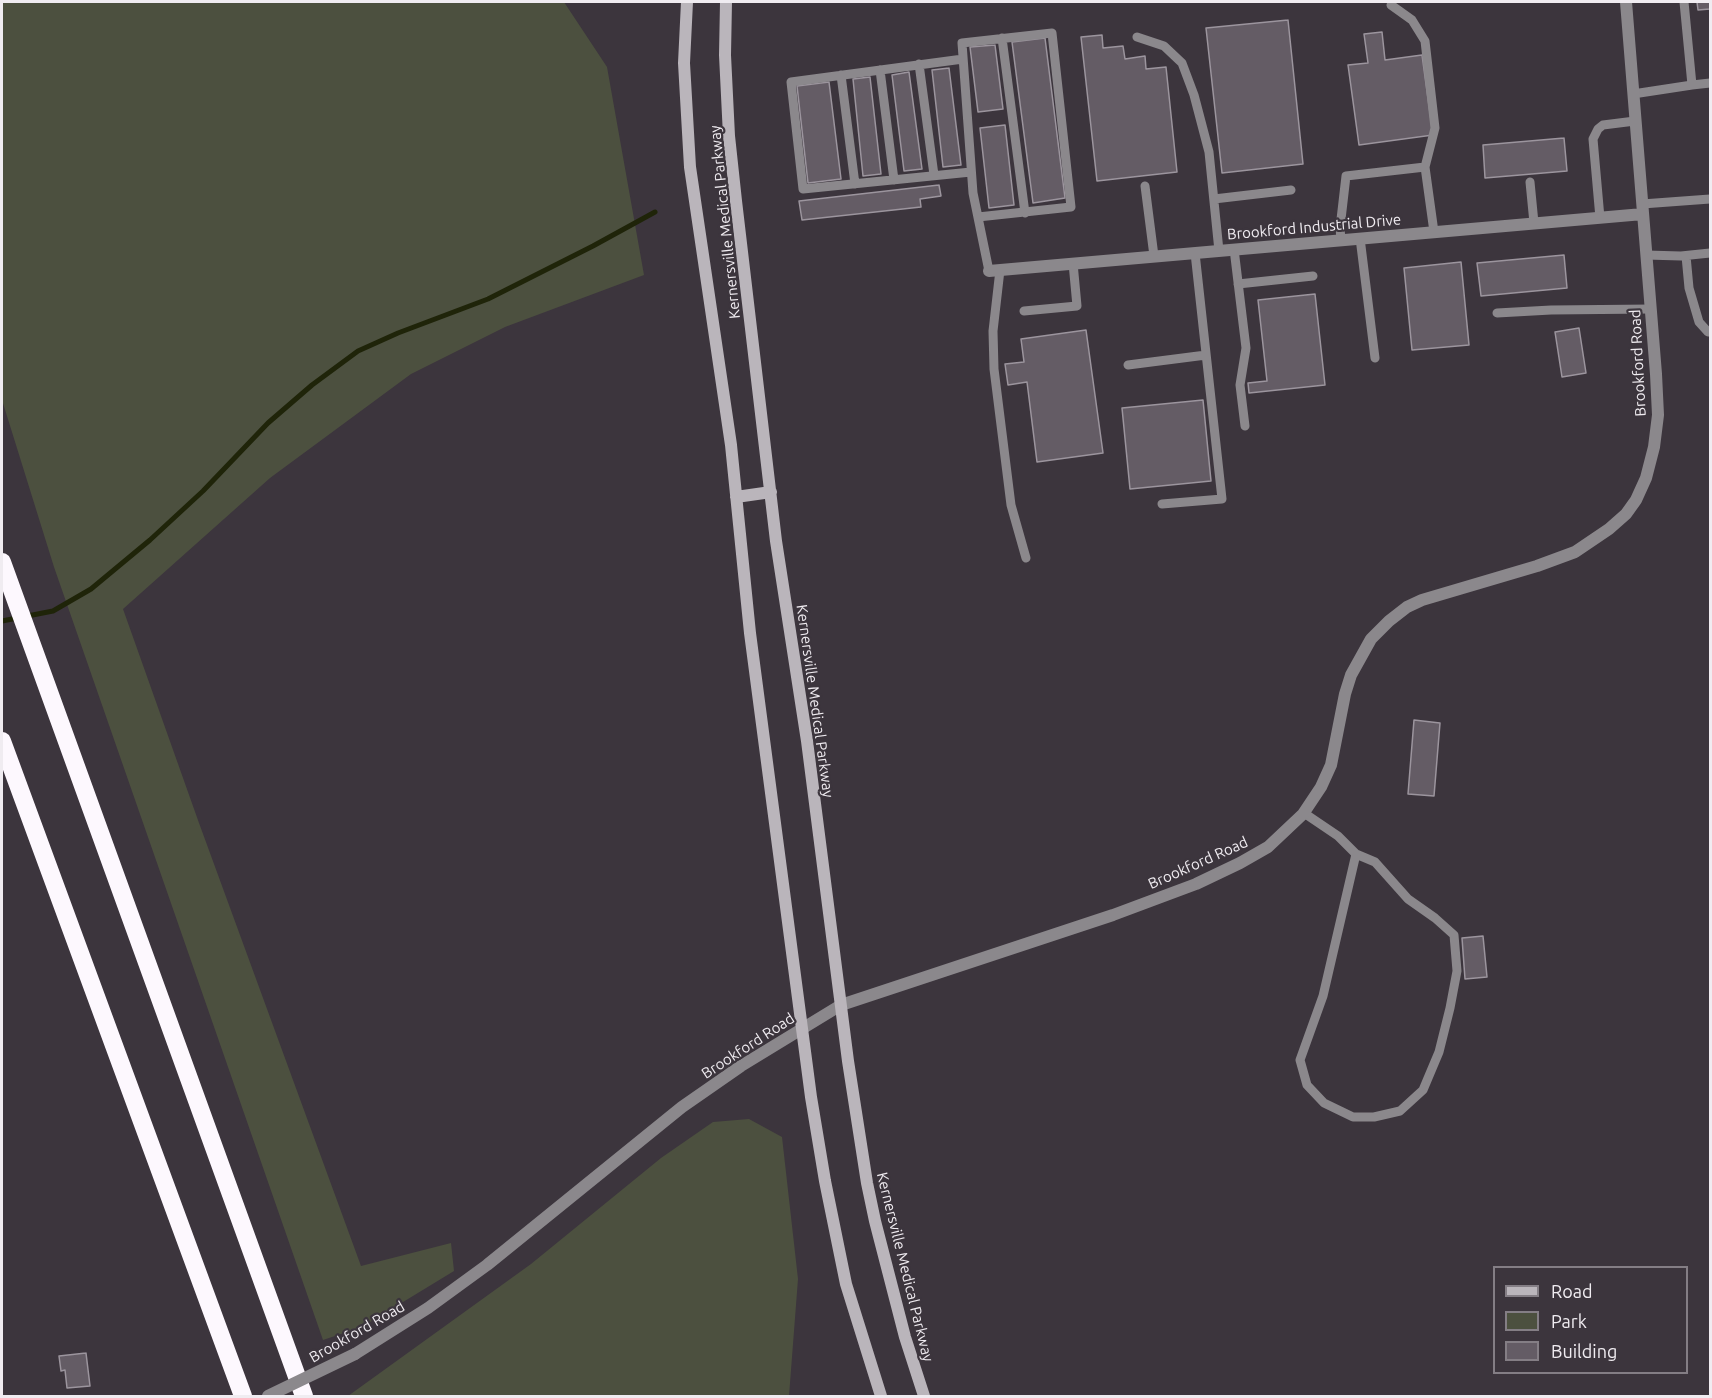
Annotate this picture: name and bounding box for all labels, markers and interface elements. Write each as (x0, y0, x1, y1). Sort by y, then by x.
street label: Kernersville Medical Parkway (706, 124, 744, 320)
street label: Brookford Industrial Drive (1226, 210, 1402, 244)
street label: Brookford Road (1626, 309, 1650, 417)
street label: Kernersville Medical Parkway (793, 603, 837, 799)
street label: Brookford Road (1145, 833, 1251, 893)
street label: Brookford Road (698, 1009, 798, 1083)
street label: Kernersville Medical Parkway (873, 1170, 937, 1364)
legend (1493, 1266, 1688, 1374)
text: Road (1551, 1281, 1593, 1301)
street label: Brookford Road (306, 1297, 408, 1367)
text: Park (1551, 1311, 1587, 1331)
text: Building (1551, 1341, 1617, 1361)

